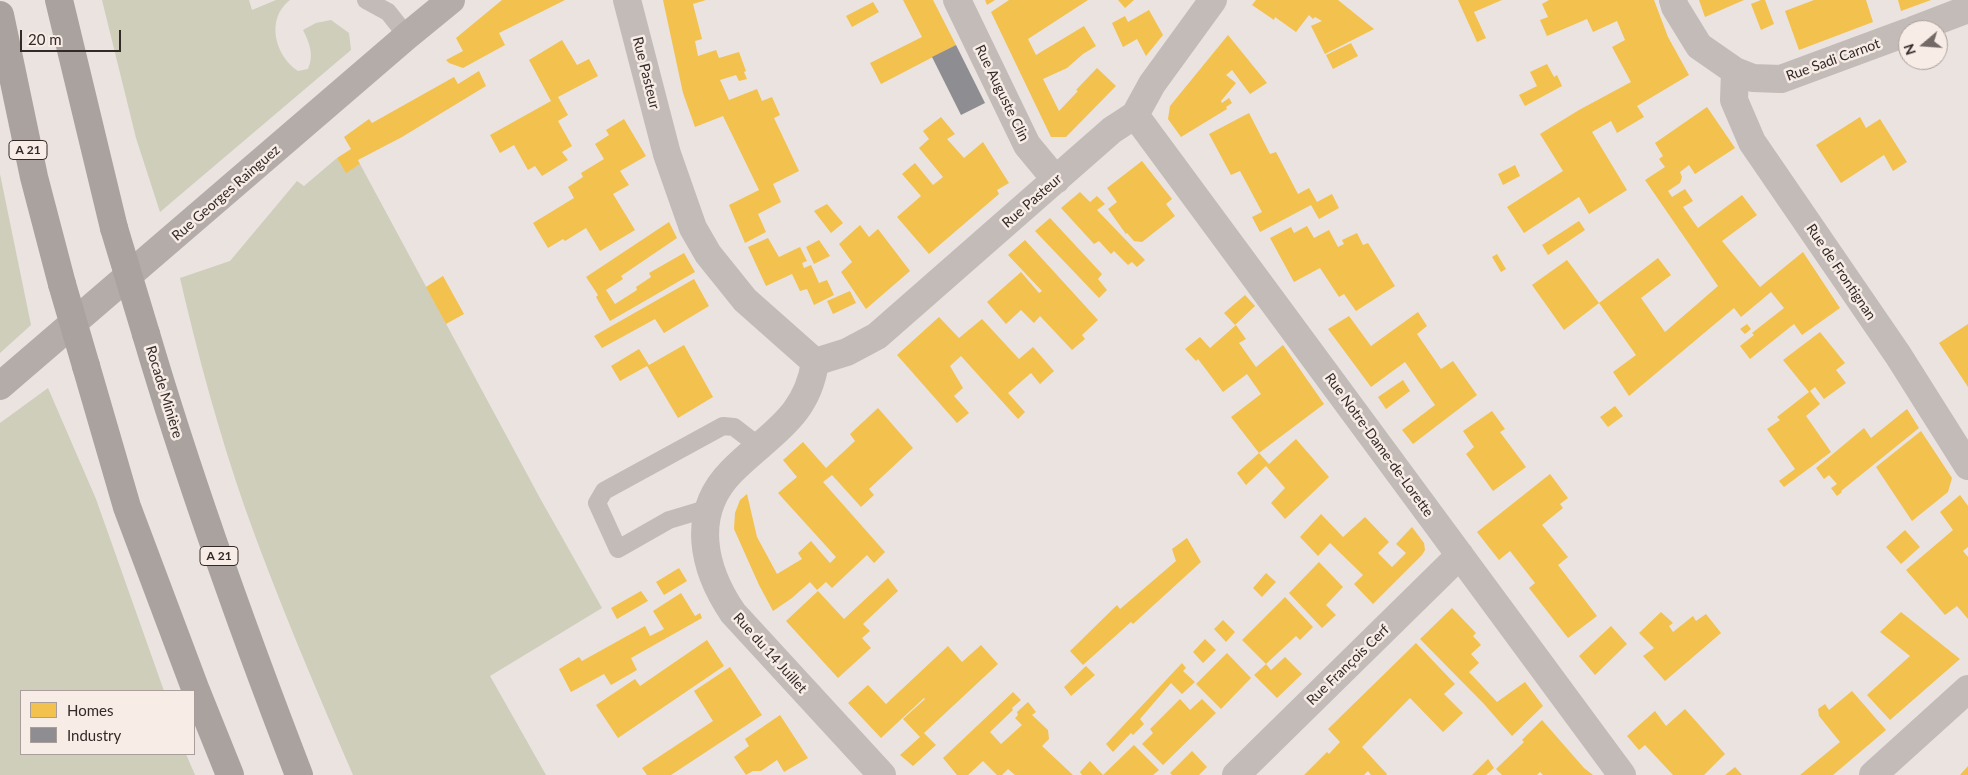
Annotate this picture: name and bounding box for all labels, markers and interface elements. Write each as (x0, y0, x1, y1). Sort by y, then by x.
scale bar (22, 20, 124, 52)
north arrow (1898, 20, 1948, 70)
text: 20 m (28, 30, 62, 48)
street label: Rue Pasteur (629, 35, 663, 111)
street label: Rue Sadi Carnot (1784, 35, 1882, 85)
street label: Rue Auguste Clin (971, 42, 1033, 144)
text: N (1899, 42, 1919, 57)
road number: A 21 (9, 140, 47, 160)
street label: Rue Georges Rainguez (169, 142, 283, 244)
street label: Rue Pasteur (999, 170, 1065, 232)
street label: Rue de Frontignan (1803, 221, 1879, 323)
street label: Rocade Minière (142, 344, 186, 440)
street label: Rue Notre-Dame-de-Lorette (1321, 370, 1437, 520)
road number: A 21 (200, 546, 238, 566)
street label: Rue du 14 Juillet (730, 609, 810, 697)
street label: Rue François Cerf (1303, 621, 1393, 709)
legend (20, 690, 195, 755)
text: Homes (67, 701, 113, 719)
text: Industry (67, 726, 121, 744)

